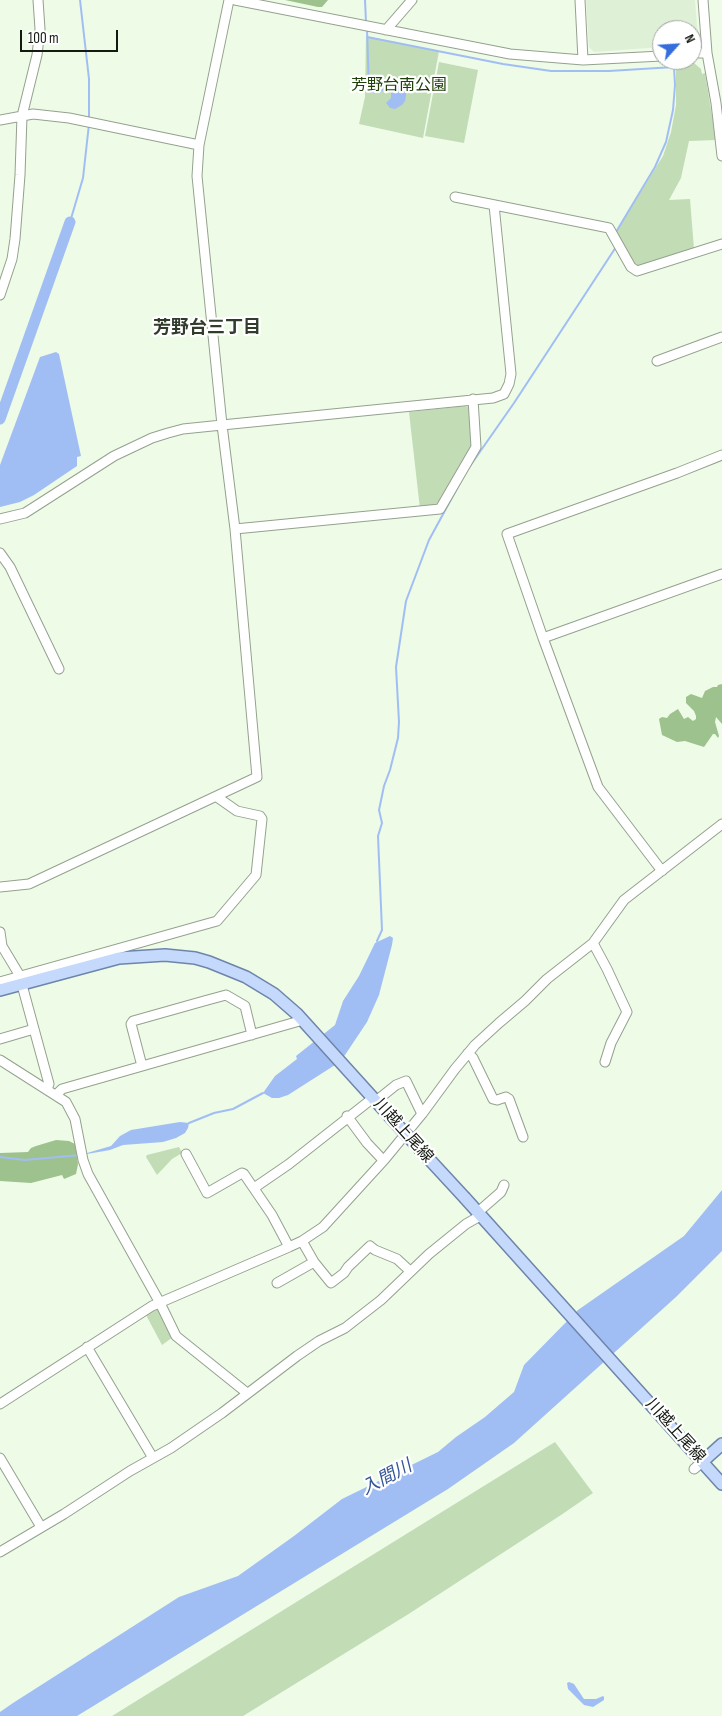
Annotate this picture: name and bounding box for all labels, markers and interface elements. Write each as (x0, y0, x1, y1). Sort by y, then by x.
scale bar (22, 20, 120, 52)
north arrow (652, 20, 702, 70)
text: 100 m (28, 29, 59, 48)
text: N (681, 32, 699, 46)
park label: 芳野台南公園 (351, 76, 447, 96)
district label: 芳野台三丁目 (153, 317, 261, 339)
street label: 川越上尾線 (369, 1095, 437, 1167)
street label: 川越上尾線 (641, 1395, 709, 1467)
water label: 入間川 (358, 1456, 416, 1500)

